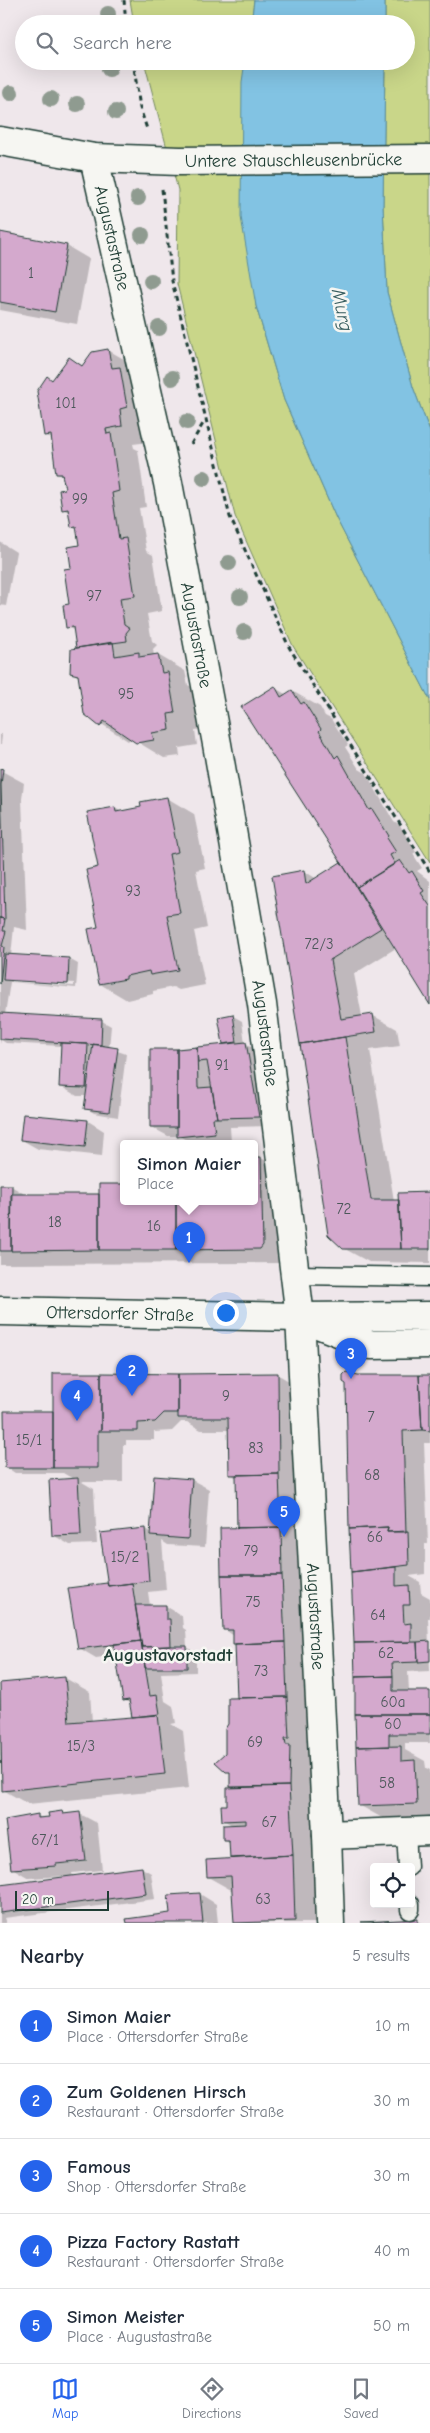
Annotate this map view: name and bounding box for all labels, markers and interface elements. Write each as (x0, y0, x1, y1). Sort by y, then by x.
search box (15, 15, 415, 70)
icon: search (33, 29, 61, 57)
text: Search here (73, 32, 172, 54)
street label: Untere Stauschleusenbrücke (185, 149, 402, 171)
street label: Augustastraße (90, 183, 134, 293)
house number: 1 (28, 264, 34, 282)
water label: Murg (327, 286, 357, 333)
house number: 101 (55, 394, 77, 412)
house number: 99 (72, 490, 88, 508)
street label: Augustastraße (176, 580, 217, 690)
house number: 97 (86, 587, 102, 605)
house number: 95 (118, 685, 134, 703)
house number: 93 (125, 882, 141, 900)
house number: 72/3 (304, 935, 334, 953)
street label: Augustastraße (248, 978, 282, 1087)
house number: 91 (215, 1056, 229, 1074)
popup (120, 1140, 258, 1205)
text: Simon Maier (137, 1153, 241, 1175)
text: Place (137, 1175, 174, 1193)
house number: 72 (337, 1200, 351, 1218)
house number: 18 (48, 1213, 62, 1231)
house number: 16 (147, 1217, 161, 1235)
pin: 1 (173, 1222, 205, 1263)
your location (213, 1300, 239, 1326)
street label: Ottersdorfer Straße (46, 1301, 194, 1325)
pin: 3 (335, 1338, 367, 1379)
pin: 2 (116, 1355, 148, 1396)
pin: 4 (61, 1380, 93, 1421)
house number: 9 (222, 1387, 230, 1405)
house number: 7 (367, 1408, 375, 1426)
house number: 15/1 (16, 1431, 42, 1449)
house number: 83 (248, 1439, 264, 1457)
house number: 68 (364, 1466, 380, 1484)
pin: 5 (268, 1496, 300, 1537)
house number: 66 (367, 1528, 383, 1546)
house number: 79 (243, 1542, 259, 1560)
house number: 15/2 (111, 1548, 139, 1566)
street label: Augustastraße (302, 1563, 329, 1671)
house number: 75 (245, 1593, 261, 1611)
house number: 64 (370, 1606, 386, 1624)
district label: Augustavorstadt (104, 1644, 233, 1666)
house number: 62 (378, 1644, 394, 1662)
house number: 73 (254, 1662, 268, 1680)
house number: 60a (380, 1693, 406, 1711)
house number: 60 (384, 1715, 402, 1733)
house number: 69 (247, 1733, 263, 1751)
house number: 15/3 (67, 1737, 95, 1755)
house number: 58 (379, 1774, 395, 1792)
house number: 67 (261, 1813, 277, 1831)
house number: 67/1 (31, 1831, 59, 1849)
map controls (370, 1863, 415, 1908)
button: locate (370, 1863, 415, 1908)
scale bar (15, 1888, 109, 1911)
house number: 63 (255, 1890, 271, 1908)
text: 20 m (22, 1891, 54, 1908)
text: Nearby (20, 1944, 84, 1968)
text: 5 results (352, 1947, 410, 1965)
text: Simon Maier (67, 2006, 171, 2028)
text: 1 (33, 2017, 39, 2035)
text: 10 m (375, 2017, 410, 2035)
text: Place · Ottersdorfer Straße (67, 2028, 248, 2046)
text: Zum Goldenen Hirsch (67, 2081, 246, 2103)
text: 2 (32, 2092, 40, 2110)
text: 30 m (374, 2092, 410, 2110)
text: Restaurant · Ottersdorfer Straße (67, 2103, 284, 2121)
text: Famous (67, 2156, 131, 2178)
text: 3 (32, 2167, 40, 2185)
text: 30 m (374, 2167, 410, 2185)
text: Shop · Ottersdorfer Straße (67, 2178, 246, 2196)
text: Pizza Factory Rastatt (67, 2231, 240, 2253)
text: 4 (32, 2242, 40, 2260)
text: 40 m (374, 2242, 410, 2260)
text: Restaurant · Ottersdorfer Straße (67, 2253, 284, 2271)
text: Simon Meister (67, 2306, 184, 2328)
text: 5 (32, 2317, 40, 2335)
text: 50 m (373, 2317, 410, 2335)
text: Place · Augustastraße (67, 2328, 212, 2346)
tab: Map (51, 2375, 79, 2422)
tab: Directions (182, 2375, 241, 2422)
tab: Saved (344, 2375, 379, 2422)

